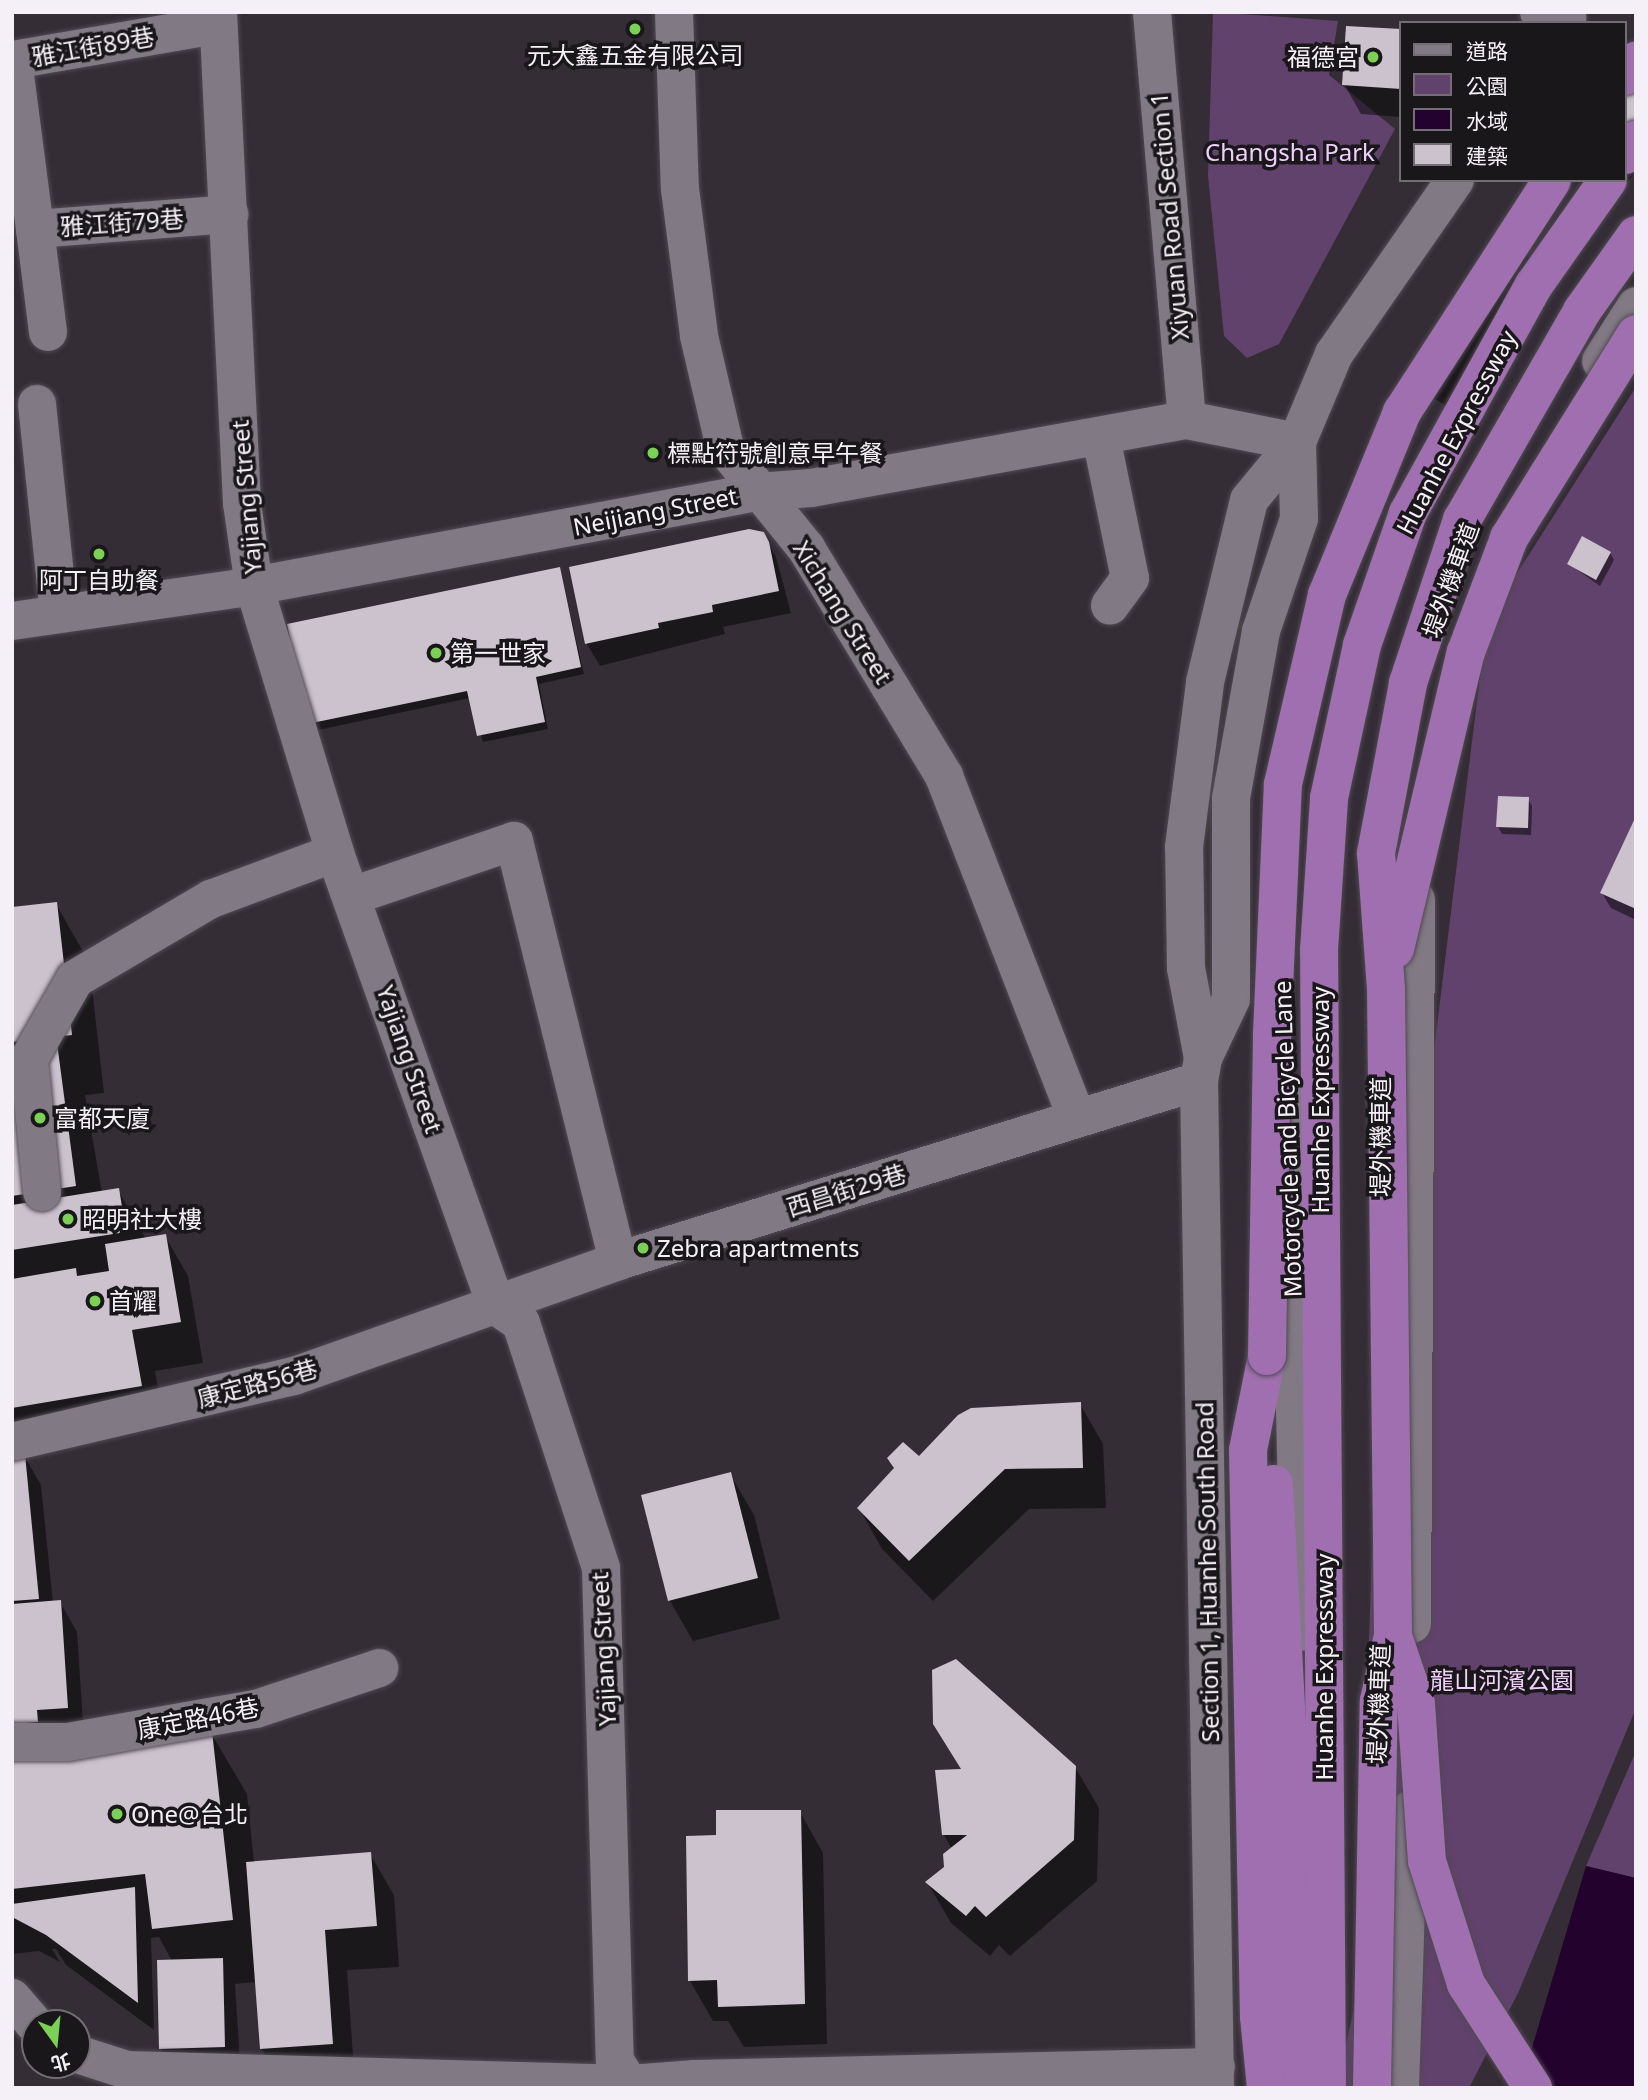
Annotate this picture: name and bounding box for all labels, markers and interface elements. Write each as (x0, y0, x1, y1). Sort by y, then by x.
street label: 雅江街89巷 (30, 21, 156, 71)
marker: 元大鑫五金有限公司 (627, 21, 643, 37)
legend (1400, 21, 1627, 182)
text: 道路 (1466, 37, 1508, 65)
place label: 元大鑫五金有限公司 (527, 41, 743, 69)
place label: 福德宮 (1287, 43, 1359, 71)
marker: 福德宮 (1365, 49, 1381, 65)
text: 公園 (1466, 72, 1508, 100)
street label: Xiyuan Road Section 1 (1144, 91, 1194, 341)
text: 水域 (1466, 107, 1508, 135)
park label: Changsha Park (1205, 138, 1375, 166)
text: 建築 (1466, 142, 1508, 170)
street label: 雅江街79巷 (59, 203, 185, 241)
street label: Huanhe Expressway (1390, 325, 1522, 539)
street label: Yajiang Street (225, 419, 267, 575)
place label: 標點符號創意早午餐 (667, 439, 883, 467)
marker: 標點符號創意早午餐 (645, 445, 661, 461)
street label: Neijiang Street (570, 481, 740, 541)
street label: 堤外機車道 (1416, 519, 1484, 641)
street label: Xichang Street (788, 535, 898, 689)
marker: 阿丁自助餐 (91, 546, 107, 562)
place label: 阿丁自助餐 (39, 566, 159, 594)
place label: 第一世家 (450, 639, 546, 667)
marker: 第一世家 (428, 645, 444, 661)
street label: Motorcycle and Bicycle Lane (1267, 980, 1307, 1298)
street label: Yajiang Street (371, 981, 449, 1137)
street label: Huanhe Expressway (1306, 987, 1334, 1213)
street label: 堤外機車道 (1366, 1077, 1394, 1197)
place label: 富都天廈 (54, 1104, 150, 1132)
marker: 富都天廈 (32, 1110, 48, 1126)
street label: 西昌街29巷 (783, 1158, 909, 1222)
place label: 昭明社大樓 (82, 1205, 202, 1233)
marker: 昭明社大樓 (60, 1211, 76, 1227)
place label: Zebra apartments (657, 1234, 859, 1262)
marker: Zebra apartments (635, 1240, 651, 1256)
place label: 首耀 (109, 1287, 157, 1315)
marker: 首耀 (87, 1293, 103, 1309)
street label: 康定路56巷 (194, 1353, 320, 1413)
street label: Section 1, Huanhe South Road (1190, 1402, 1224, 1742)
street label: Huanhe Expressway (1310, 1554, 1338, 1780)
street label: Yajiang Street (585, 1571, 621, 1727)
street label: 堤外機車道 (1362, 1644, 1394, 1764)
park label: 龍山河濱公園 (1430, 1666, 1574, 1694)
street label: 康定路46巷 (135, 1692, 261, 1744)
place label: One@台北 (131, 1800, 248, 1828)
marker: One@台北 (109, 1806, 125, 1822)
north arrow (21, 2009, 91, 2079)
text: 北 (48, 2047, 73, 2077)

